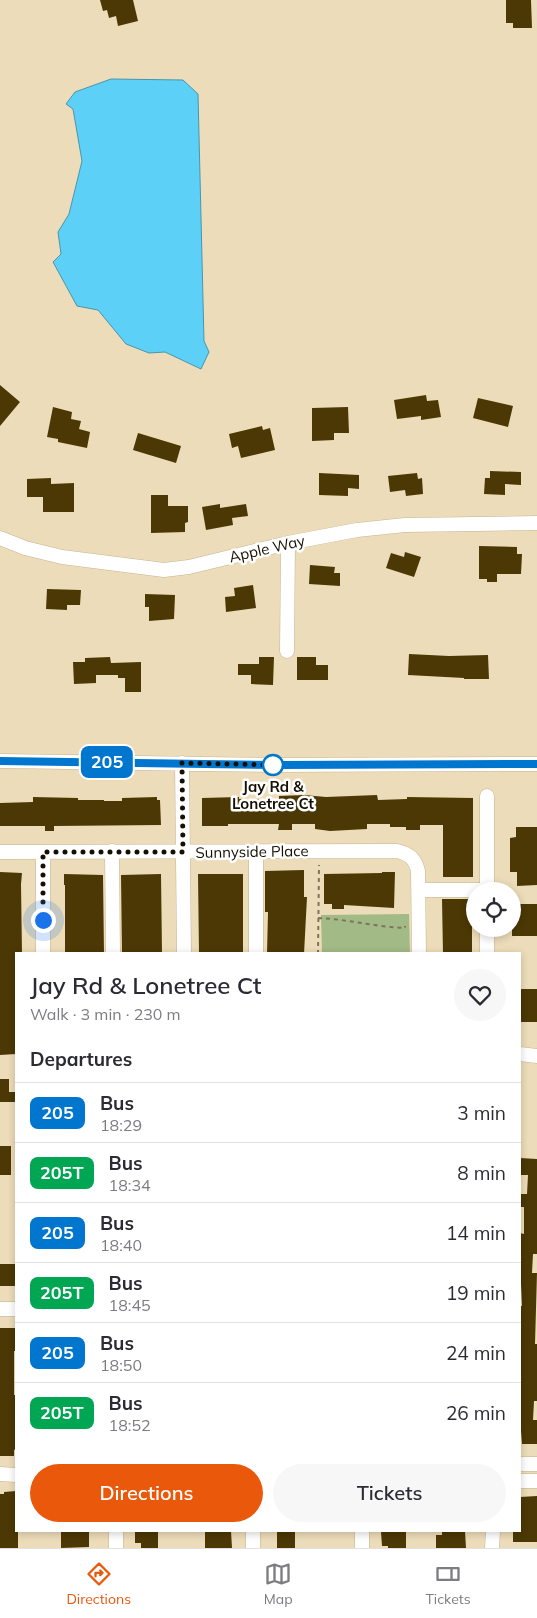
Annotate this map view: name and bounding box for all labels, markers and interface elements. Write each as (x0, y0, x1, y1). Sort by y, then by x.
street label: Apple Way (227, 531, 307, 566)
line badge: 205 (78, 746, 136, 778)
text: 205 (91, 750, 123, 773)
marker: Jay Rd & Lonetree Ct (262, 754, 284, 776)
place label: Jay Rd & Lonetree Ct (232, 777, 314, 813)
street label: Sunnyside Place (195, 841, 309, 862)
map controls (466, 882, 521, 937)
button: locate (466, 882, 521, 937)
your location (31, 908, 56, 933)
button: heart (454, 969, 506, 1021)
text: Jay Rd & Lonetree Ct (30, 970, 261, 1000)
text: Walk · 3 min · 230 m (30, 1004, 181, 1024)
text: Departures (30, 1047, 132, 1071)
text: Bus (100, 1091, 134, 1115)
text: 205 (41, 1101, 74, 1124)
text: 3 min (457, 1101, 506, 1125)
text: 18:29 (100, 1115, 142, 1135)
text: Bus (109, 1151, 143, 1175)
text: 205T (40, 1161, 84, 1184)
text: 8 min (457, 1161, 506, 1185)
text: 18:34 (109, 1175, 151, 1195)
text: Bus (100, 1211, 134, 1235)
text: 205 (41, 1221, 74, 1244)
text: 14 min (446, 1221, 506, 1245)
text: 18:40 (100, 1235, 142, 1255)
text: Bus (109, 1271, 143, 1295)
text: 205T (40, 1281, 84, 1304)
text: 19 min (446, 1281, 506, 1305)
text: 18:45 (109, 1295, 151, 1315)
text: Bus (100, 1331, 134, 1355)
text: 205 (41, 1341, 74, 1364)
text: 24 min (446, 1341, 506, 1365)
text: 18:50 (100, 1355, 142, 1375)
text: Bus (109, 1391, 143, 1415)
text: 205T (40, 1401, 84, 1424)
text: 26 min (446, 1401, 506, 1425)
text: 18:52 (109, 1415, 151, 1435)
button: Directions (30, 1464, 263, 1522)
button: Tickets (273, 1464, 506, 1522)
tab: Directions (66, 1560, 131, 1608)
tab: Map (264, 1560, 293, 1608)
tab: Tickets (425, 1560, 471, 1608)

